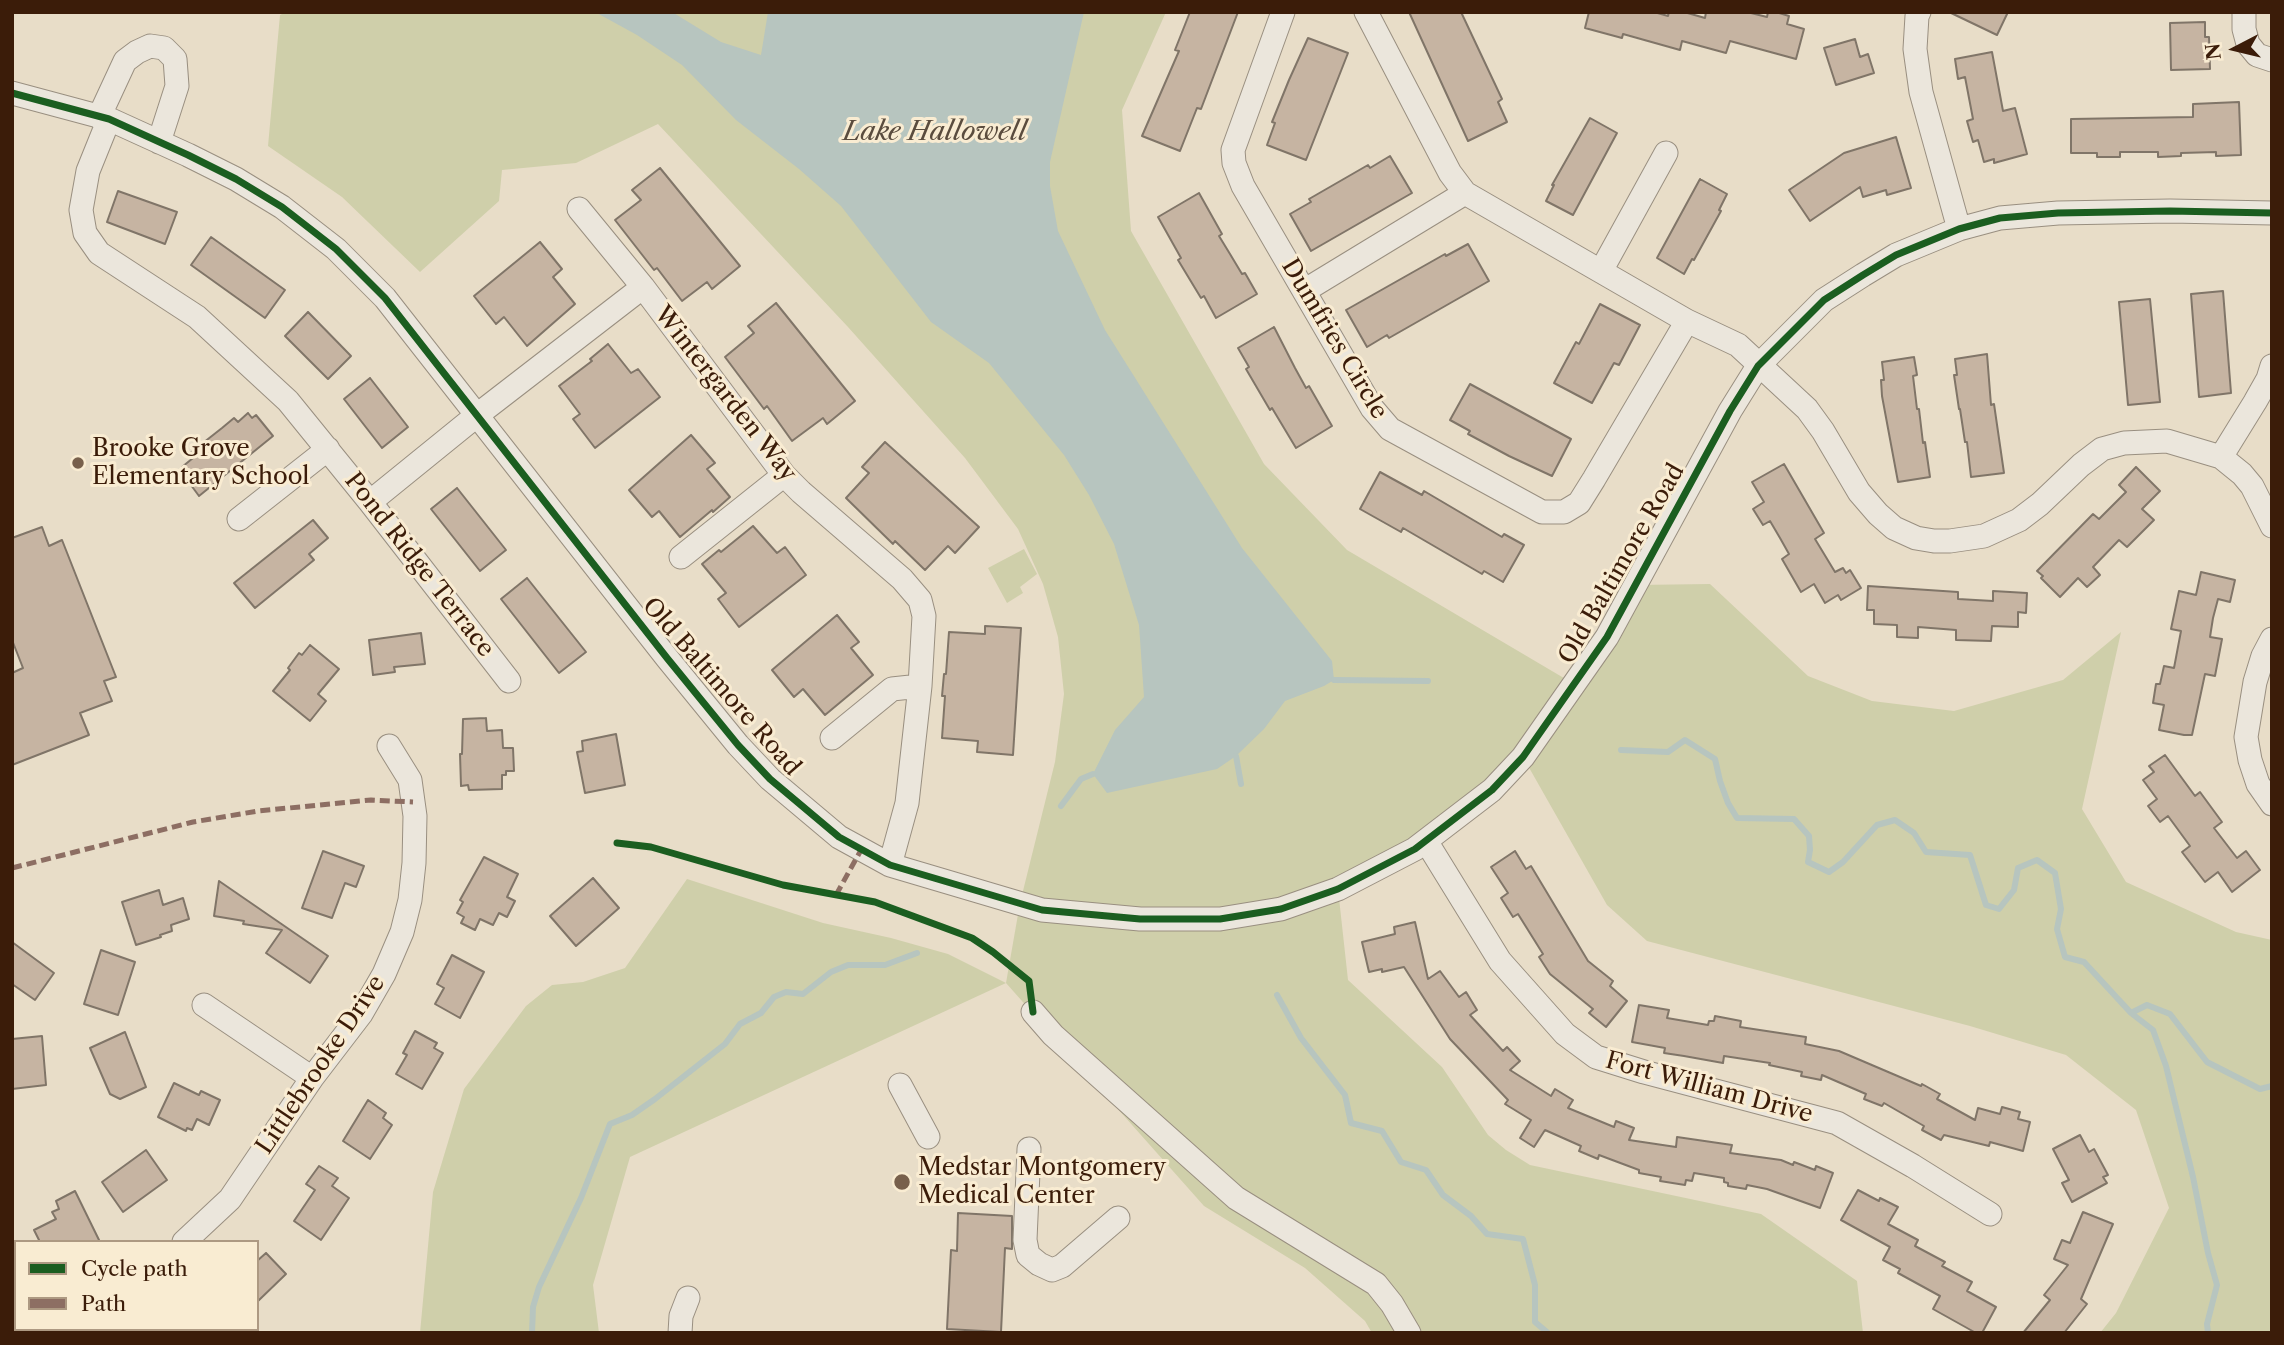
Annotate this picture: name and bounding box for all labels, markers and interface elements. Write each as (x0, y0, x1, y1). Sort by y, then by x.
north arrow (2200, 14, 2270, 84)
text: N (2201, 42, 2226, 61)
water label: Lake Hallowell (843, 116, 1027, 148)
street label: Dumfries Circle (1275, 254, 1393, 424)
street label: Wintergarden Way (648, 301, 802, 487)
place label: Brooke Grove Elementary School (92, 435, 309, 491)
marker: Brooke Grove Elementary School (70, 455, 86, 471)
street label: Old Baltimore Road (1553, 459, 1691, 669)
street label: Pond Ridge Terrace (338, 467, 500, 663)
street label: Old Baltimore Road (636, 592, 806, 782)
street label: Littlebrooke Drive (251, 970, 391, 1160)
street label: Fort William Drive (1602, 1047, 1816, 1129)
place label: Medstar Montgomery Medical Center (918, 1154, 1166, 1210)
marker: Medstar Montgomery Medical Center (892, 1172, 912, 1192)
legend (14, 1240, 259, 1331)
text: Cycle path (81, 1256, 188, 1281)
text: Path (81, 1291, 126, 1316)

